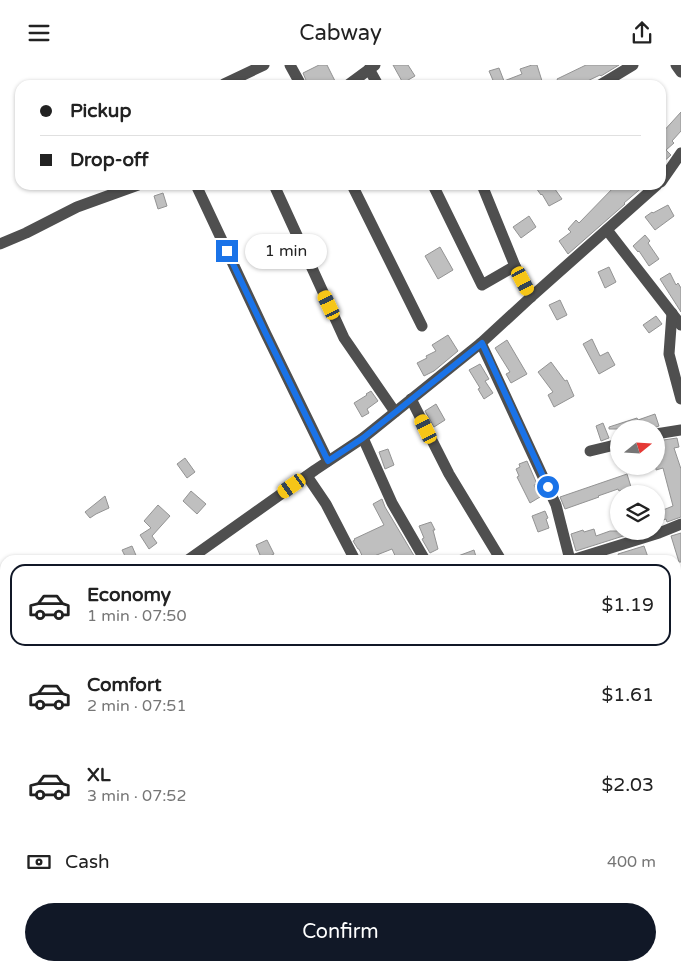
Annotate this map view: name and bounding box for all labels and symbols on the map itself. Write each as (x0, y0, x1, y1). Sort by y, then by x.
callout: 1 min (244, 233, 327, 269)
route end (216, 240, 238, 262)
car (509, 264, 536, 298)
car (315, 288, 342, 322)
car (412, 412, 439, 446)
north arrow (610, 420, 665, 475)
car (275, 471, 308, 501)
route start (537, 476, 559, 498)

